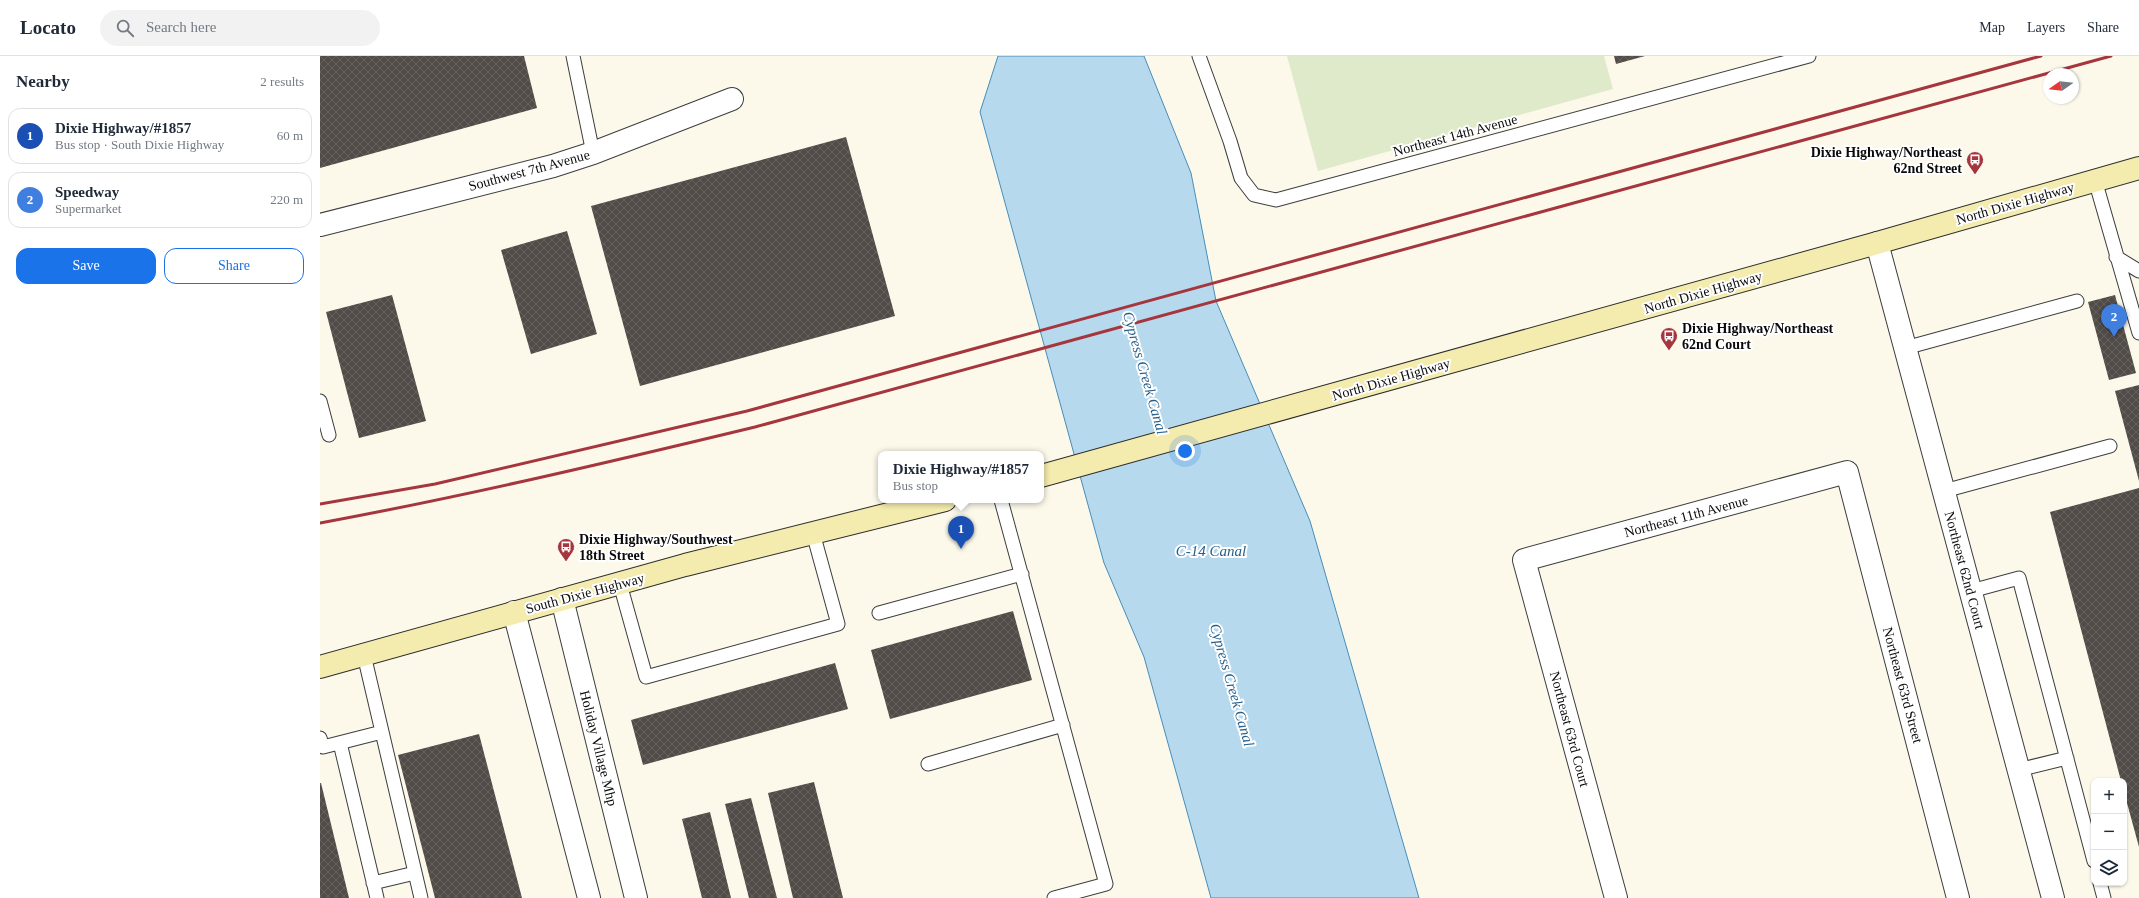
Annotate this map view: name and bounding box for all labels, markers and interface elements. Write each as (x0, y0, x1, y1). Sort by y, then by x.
search box (100, 10, 380, 46)
text: Locato (20, 17, 76, 38)
icon: search (114, 17, 136, 39)
text: Search here (146, 19, 216, 35)
text: Map (1979, 20, 2005, 35)
text: Layers (2027, 20, 2065, 35)
text: Share (2087, 20, 2119, 35)
north arrow (2043, 68, 2079, 104)
text: Nearby (16, 72, 70, 91)
text: 2 results (260, 74, 304, 89)
street label: Northeast 14th Avenue (1391, 112, 1519, 159)
text: Dixie Highway/#1857 (55, 120, 191, 136)
text: 1 (27, 128, 33, 143)
text: 60 m (277, 128, 303, 143)
text: Bus stop · South Dixie Highway (55, 137, 224, 152)
place label: Dixie Highway/Northeast 62nd Street (1811, 145, 1962, 176)
street label: Southwest 7th Avenue (467, 147, 591, 194)
bus stop icon: Dixie Highway/Northeast 62nd Street (1965, 150, 1985, 175)
street label: North Dixie Highway (1954, 179, 2076, 228)
text: Speedway (55, 184, 119, 200)
text: 2 (27, 192, 33, 207)
text: 220 m (270, 192, 303, 207)
text: Supermarket (55, 201, 121, 216)
button: Save (16, 248, 156, 284)
button: Share (164, 248, 304, 284)
street label: North Dixie Highway (1642, 268, 1764, 317)
pin: 2 (2101, 304, 2127, 337)
water label: Cypress Creek Canal (1120, 310, 1170, 436)
place label: Dixie Highway/Northeast 62nd Court (1682, 321, 1834, 352)
bus stop icon: Dixie Highway/Northeast 62nd Court (1659, 326, 1679, 351)
street label: North Dixie Highway (1330, 355, 1452, 404)
your location (1175, 441, 1195, 461)
popup (878, 451, 1044, 503)
text: Dixie Highway/#1857 (893, 461, 1029, 477)
text: Bus stop (893, 478, 938, 493)
street label: Northeast 11th Avenue (1623, 493, 1750, 540)
street label: Northeast 62nd Court (1942, 510, 1987, 631)
pin: 1 (948, 516, 974, 549)
place label: Dixie Highway/Southwest 18th Street (579, 532, 733, 563)
bus stop icon: Dixie Highway/Southwest 18th Street (556, 537, 576, 562)
water label: C-14 Canal (1176, 543, 1246, 559)
street label: South Dixie Highway (524, 570, 646, 617)
water label: Cypress Creek Canal (1207, 622, 1257, 748)
street label: Northeast 63rd Street (1880, 625, 1925, 745)
street label: Northeast 63rd Court (1547, 670, 1592, 789)
street label: Holiday Village Mhp (577, 689, 620, 808)
map controls (2091, 778, 2127, 886)
button: + (2091, 778, 2127, 814)
button: − (2091, 814, 2127, 850)
button: layers (2091, 850, 2127, 886)

